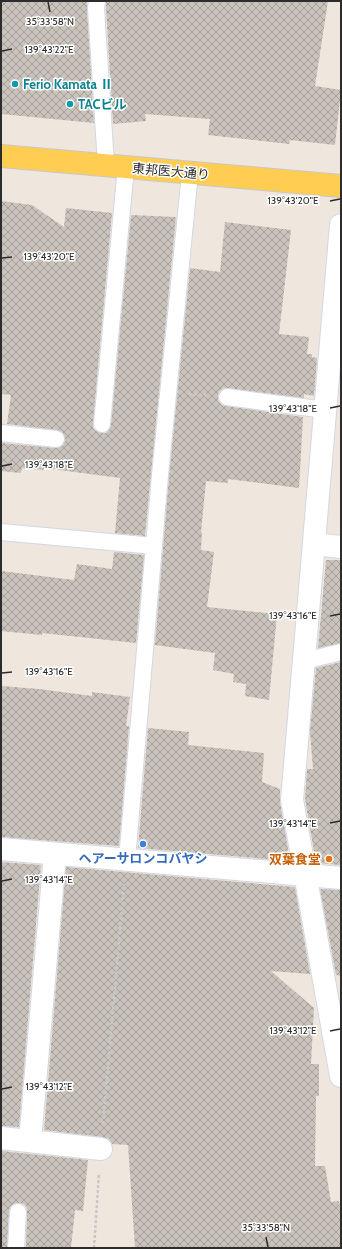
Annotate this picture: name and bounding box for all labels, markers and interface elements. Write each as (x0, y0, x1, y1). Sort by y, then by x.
text: 35°33'58"N (26, 15, 74, 28)
text: 139°43'22"E (24, 43, 74, 56)
place label: Ferio Kamata Ⅱ (23, 76, 113, 92)
marker: Ferio Kamata Ⅱ (10, 79, 20, 89)
place label: TACビル (78, 96, 126, 112)
marker: TACビル (65, 99, 75, 109)
street label: 東邦医大通り (131, 160, 211, 182)
text: 139°43'20"E (268, 194, 319, 207)
text: 139°43'20"E (24, 250, 75, 263)
text: 139°43'18"E (269, 402, 317, 415)
text: 139°43'18"E (25, 458, 73, 471)
text: 139°43'16"E (269, 609, 317, 622)
text: 139°43'16"E (25, 665, 73, 678)
text: 139°43'14"E (269, 817, 317, 830)
marker: ヘアーサロンコバヤシ (138, 839, 148, 849)
place label: ヘアーサロンコバヤシ (79, 850, 207, 866)
place label: 双葉食堂 (269, 851, 321, 867)
marker: 双葉食堂 (324, 854, 334, 864)
text: 139°43'14"E (25, 873, 73, 886)
text: 139°43'12"E (269, 1024, 317, 1037)
text: 139°43'12"E (25, 1080, 73, 1093)
text: 35°33'58"N (242, 1221, 290, 1234)

